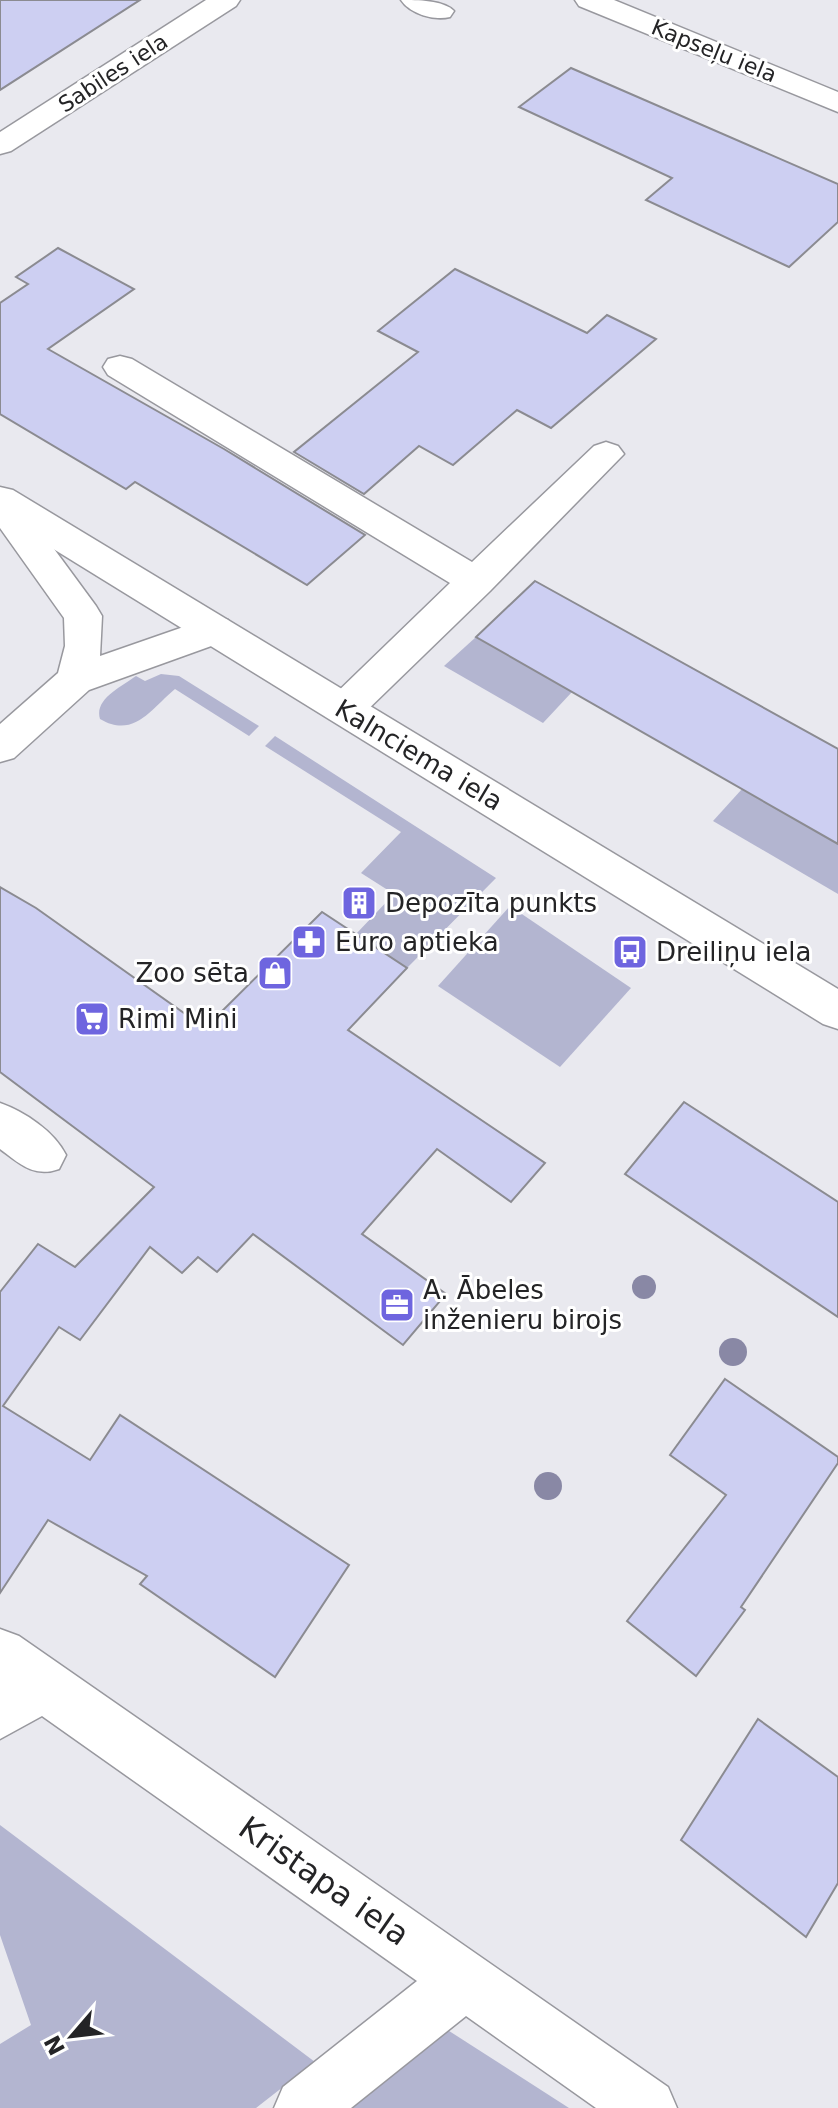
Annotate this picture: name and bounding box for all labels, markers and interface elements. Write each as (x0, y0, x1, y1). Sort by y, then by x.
street label: Kapseļu iela (648, 15, 780, 87)
street label: Sabiles iela (54, 29, 172, 117)
street label: Kalnciema iela (330, 693, 508, 817)
building icon: Depozīta punkts (340, 884, 378, 922)
place label: Depozīta punkts (385, 888, 597, 918)
pharmacy icon: Euro aptieka (290, 923, 328, 961)
place label: Euro aptieka (335, 927, 499, 957)
bus stop icon: Dreiliņu iela (611, 933, 649, 971)
place label: Dreiliņu iela (656, 937, 811, 968)
shop icon: Zoo sēta (256, 954, 294, 992)
place label: Zoo sēta (135, 958, 249, 988)
supermarket icon: Rimi Mini (73, 1000, 111, 1038)
place label: Rimi Mini (118, 1004, 237, 1034)
place label: A. Ābeles inženieru birojs (423, 1275, 622, 1335)
office icon: A. Ābeles inženieru birojs (378, 1286, 416, 1324)
street label: Kristapa iela (232, 1808, 416, 1954)
north arrow (32, 1996, 112, 2076)
text: N (39, 2031, 70, 2059)

